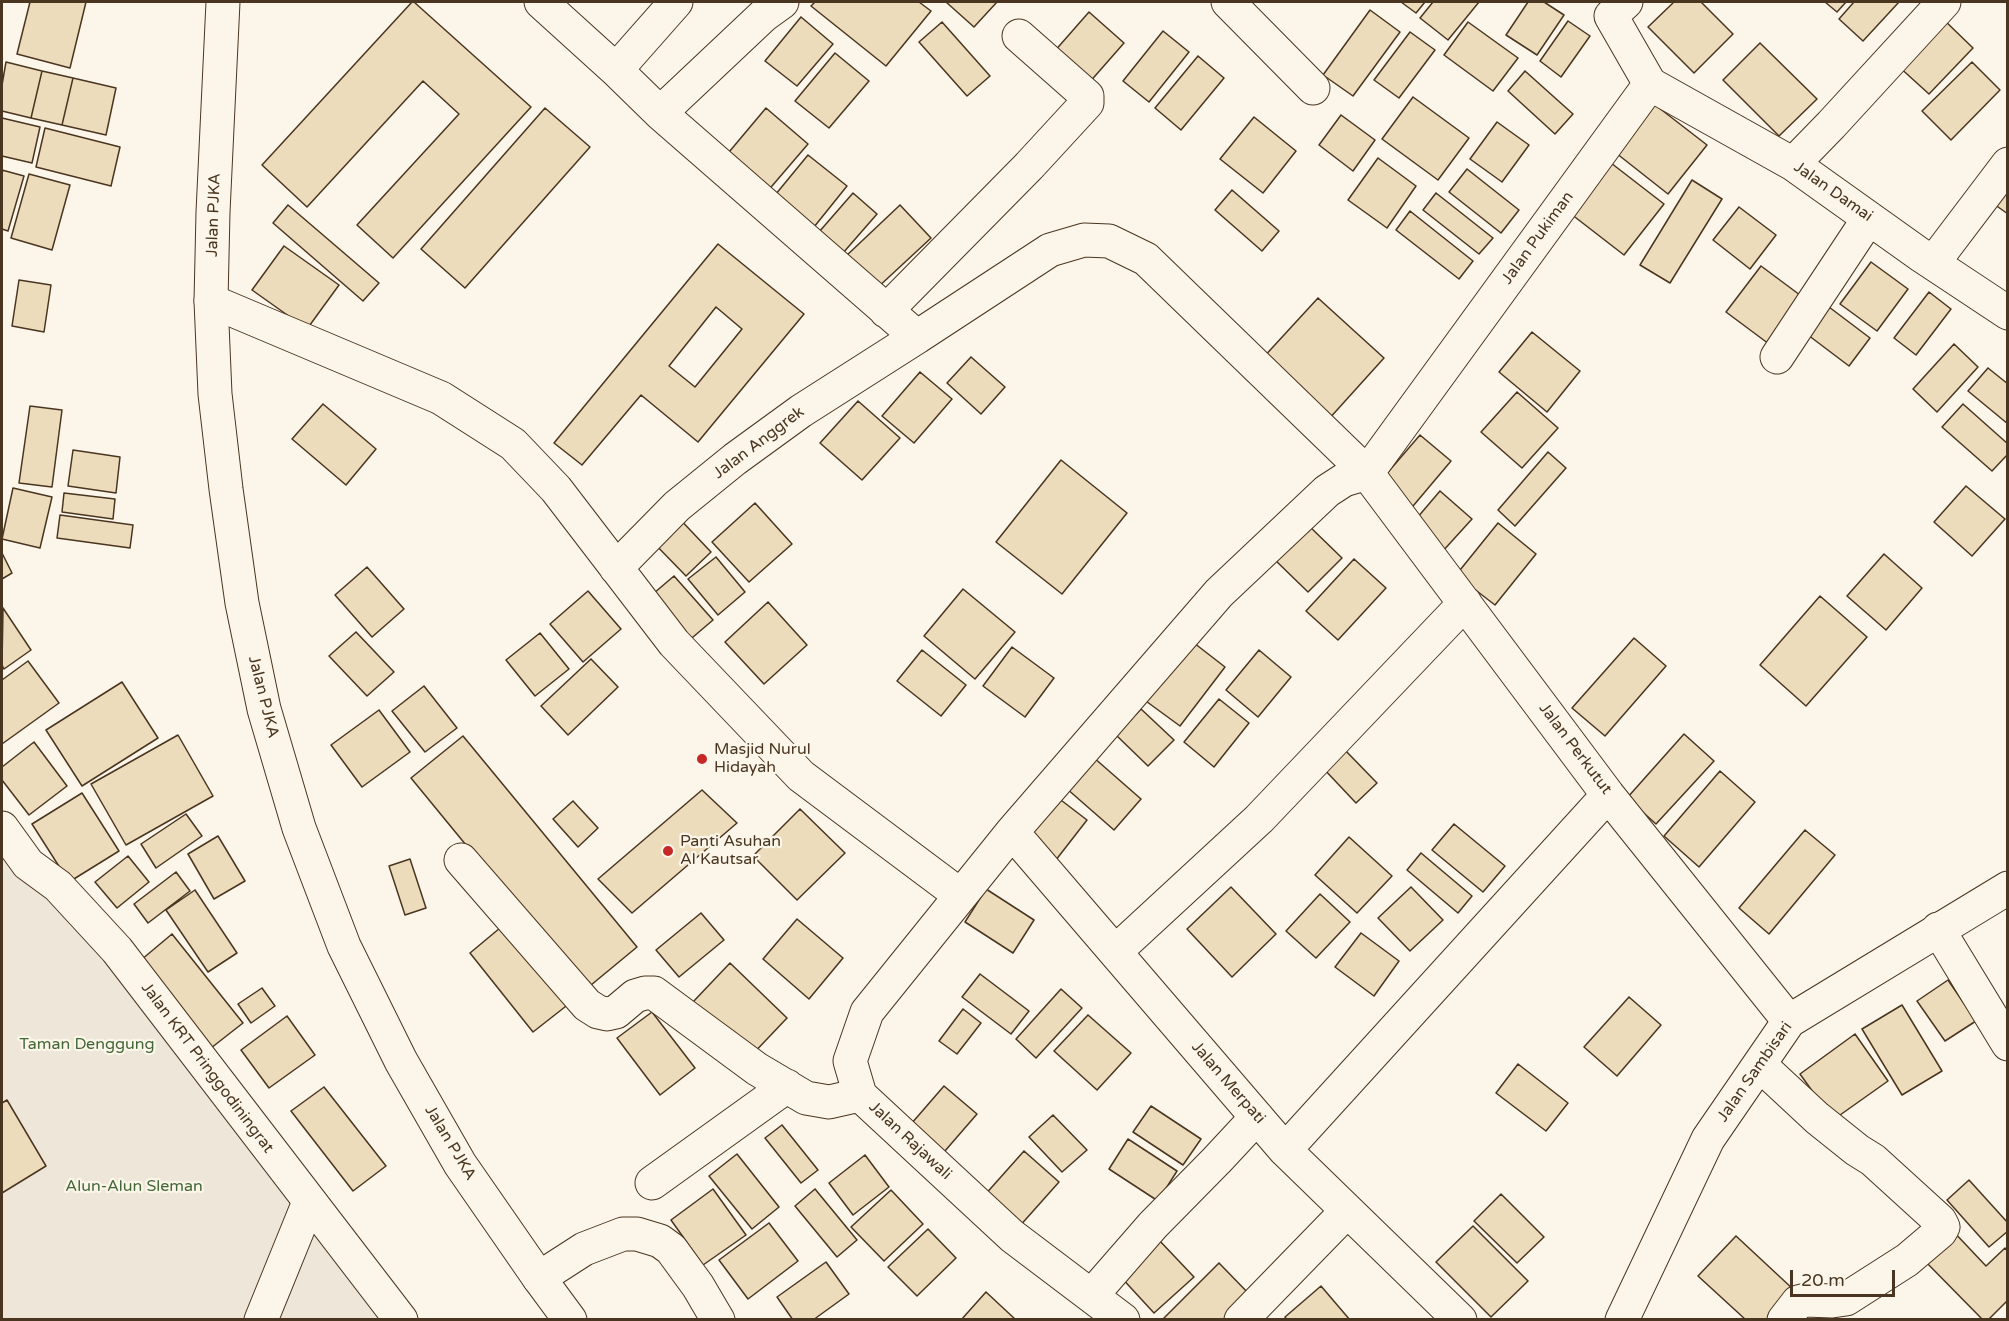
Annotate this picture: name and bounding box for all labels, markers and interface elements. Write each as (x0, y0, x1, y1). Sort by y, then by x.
street label: Jalan Damai (1790, 158, 1876, 226)
street label: Jalan PJKA (203, 173, 225, 257)
street label: Jalan Pukiman (1498, 188, 1578, 288)
street label: Jalan Anggrek (710, 403, 808, 483)
street label: Jalan PJKA (244, 654, 282, 740)
street label: Jalan Perkutut (1534, 700, 1616, 798)
place label: Masjid Nurul Hidayah (714, 740, 811, 778)
marker: Masjid Nurul Hidayah (695, 752, 709, 766)
place label: Panti Asuhan Al Kautsar (680, 832, 781, 870)
marker: Panti Asuhan Al Kautsar (661, 844, 675, 858)
street label: Jalan KRT Pringgodiningrat (137, 979, 277, 1157)
street label: Jalan Sambisari (1713, 1018, 1797, 1126)
park label: Taman Denggung (19, 1035, 155, 1055)
street label: Jalan Merpati (1187, 1038, 1269, 1128)
street label: Jalan Rajawali (865, 1098, 955, 1184)
street label: Jalan PJKA (420, 1102, 480, 1184)
park label: Alun-Alun Sleman (65, 1177, 203, 1197)
scale bar (1793, 1258, 1898, 1296)
text: 20 m (1801, 1269, 1845, 1291)

